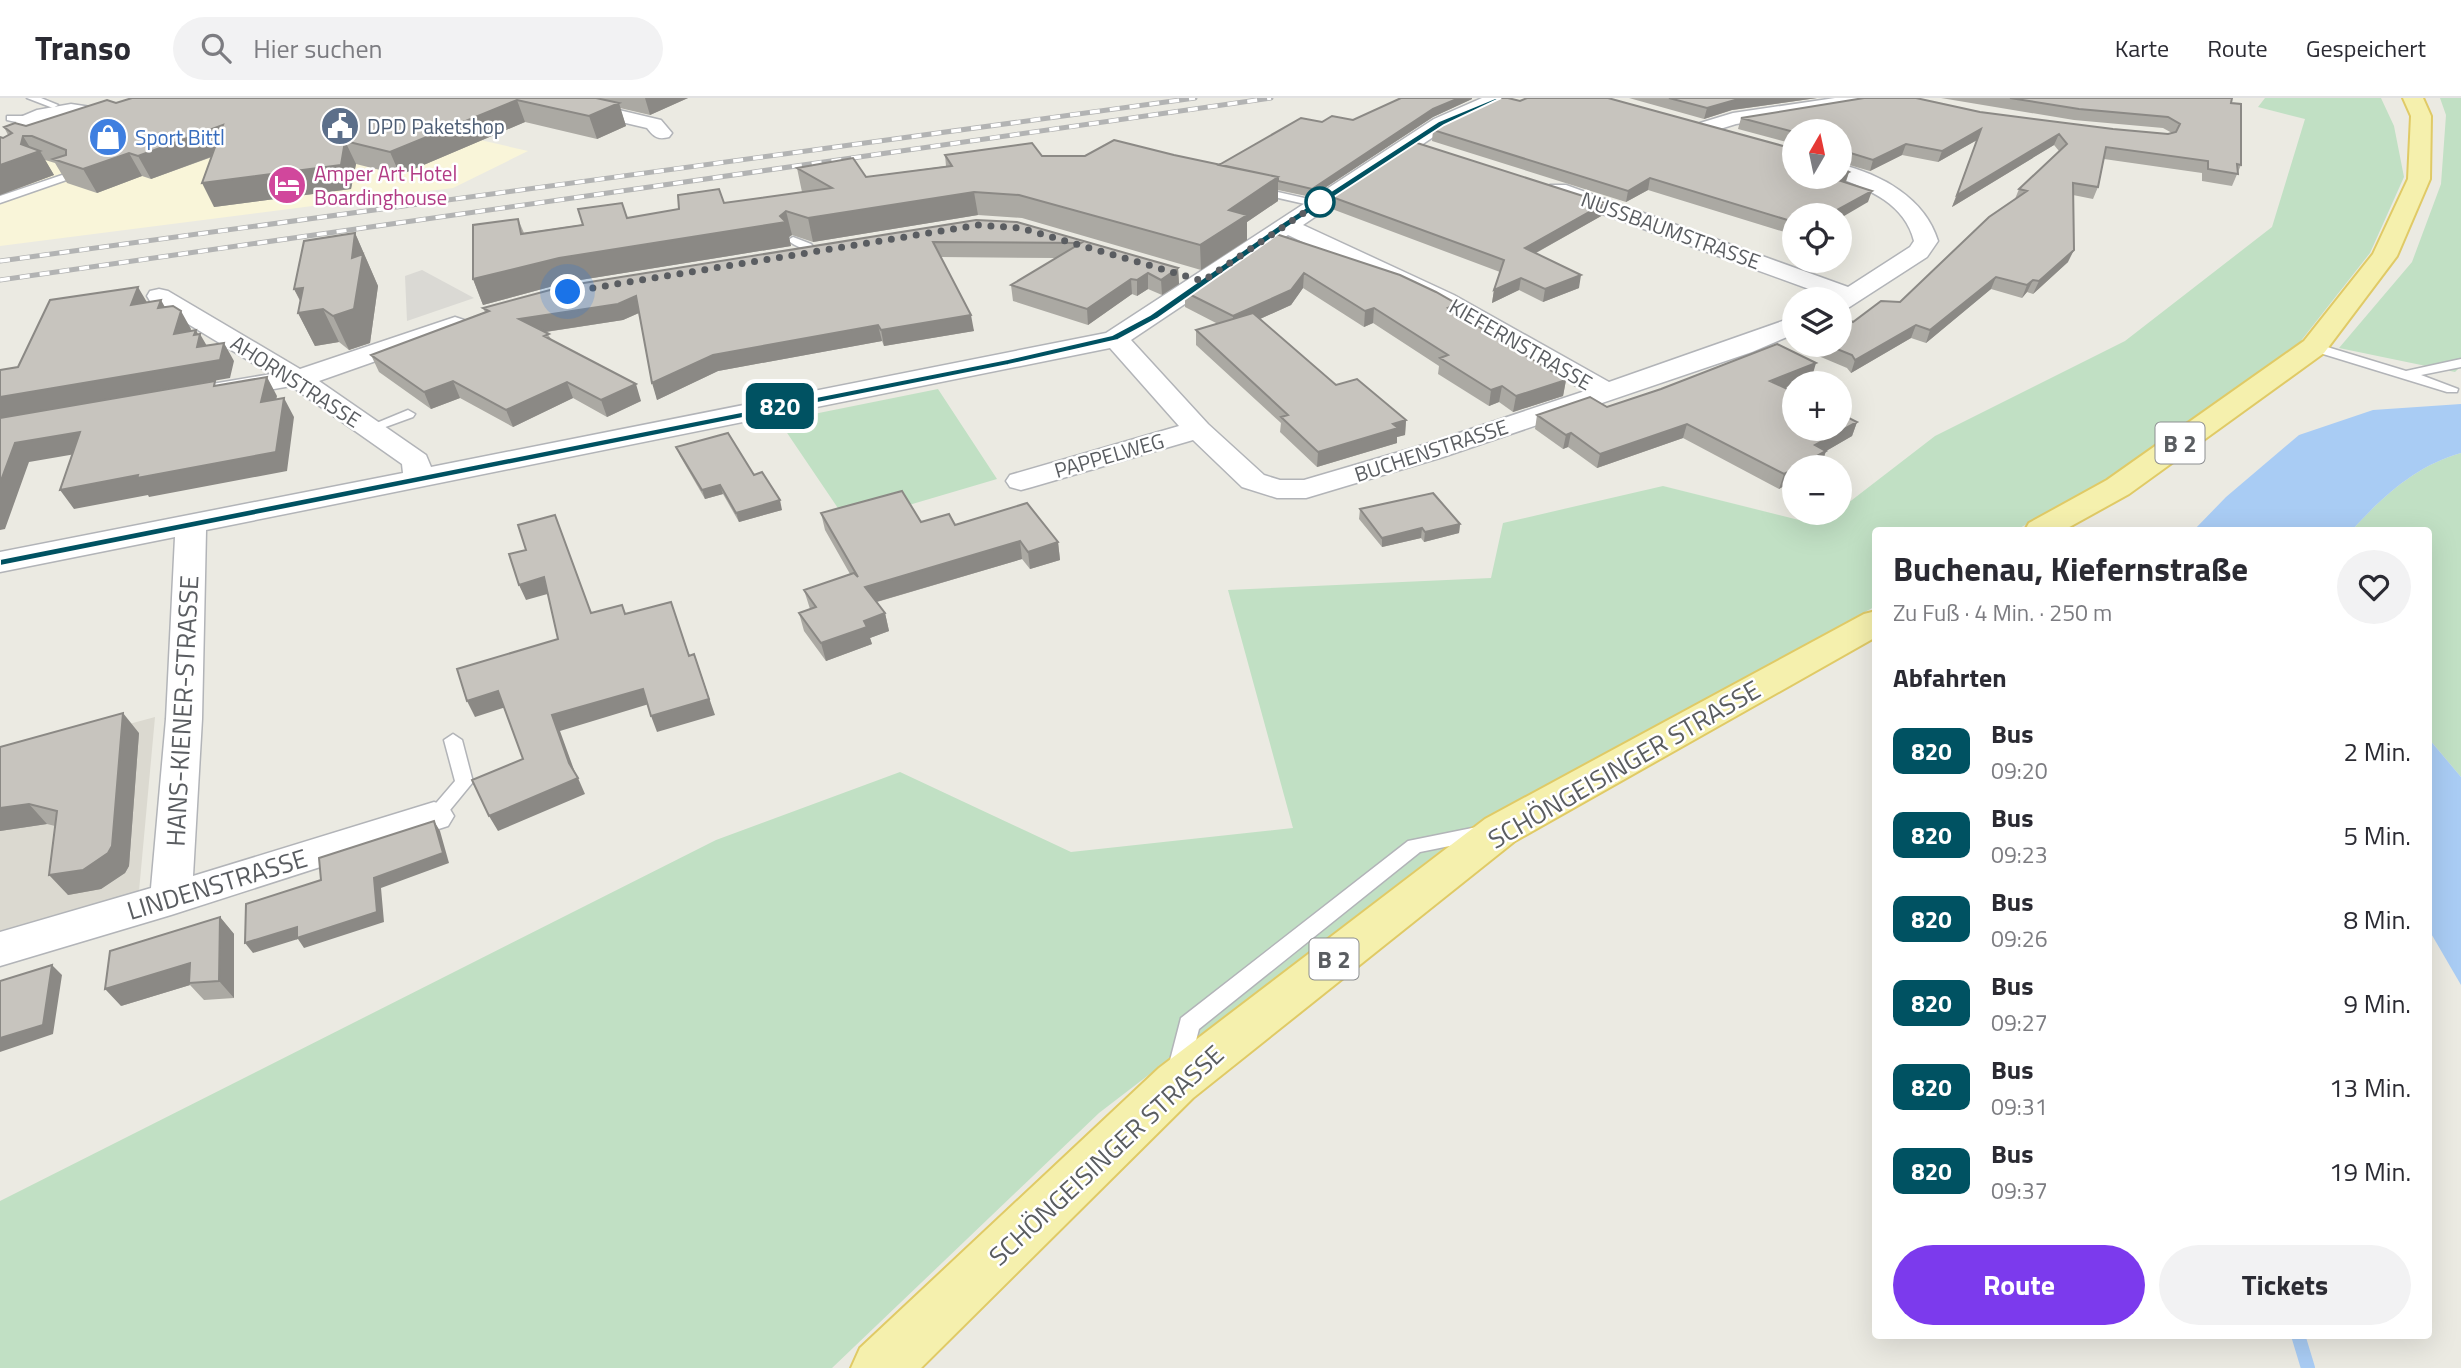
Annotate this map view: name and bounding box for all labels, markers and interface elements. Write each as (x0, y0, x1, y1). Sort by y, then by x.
search box (173, 17, 663, 80)
text: Transo (35, 23, 131, 73)
icon: search (197, 29, 235, 67)
text: Hier suchen (253, 29, 383, 68)
text: Karte (2115, 30, 2169, 66)
text: Route (2207, 30, 2268, 66)
text: Gespeichert (2306, 30, 2426, 66)
public building icon: DPD Paketshop (319, 105, 361, 147)
place label: DPD Paketshop (367, 110, 505, 142)
shop icon: Sport Bittl (87, 116, 129, 158)
north arrow (1782, 119, 1852, 189)
map controls (1782, 119, 1852, 525)
place label: Sport Bittl (135, 121, 225, 153)
place label: Amper Art Hotel Boardinghouse (314, 157, 457, 213)
hotel icon: Amper Art Hotel Boardinghouse (266, 164, 308, 206)
street label: NUSSBAUMSTRASSE (1577, 183, 1765, 277)
unlabelled marker (1305, 187, 1335, 217)
button: locate (1782, 203, 1852, 273)
your location (550, 274, 585, 309)
button: layers (1782, 287, 1852, 357)
street label: KIEFERNSTRASSE (1444, 290, 1598, 398)
street label: AHORNSTRASSE (225, 327, 367, 435)
button: + (1782, 371, 1852, 441)
line badge: 820 (740, 383, 820, 429)
text: 820 (760, 388, 800, 424)
street label: BUCHENSTRASSE (1350, 410, 1512, 490)
road number: B 2 (2156, 422, 2204, 464)
street label: PAPPELWEG (1050, 424, 1168, 486)
button: − (1782, 455, 1852, 525)
text: Buchenau, Kiefernstraße (1893, 544, 2248, 594)
button: heart (2337, 550, 2411, 624)
street label: HANS-KIENER-STRASSE (155, 574, 209, 848)
text: Zu Fuß · 4 Min. · 250 m (1893, 595, 2112, 630)
text: Abfahrten (1893, 658, 2007, 697)
street label: SCHÖNGEISINGER STRASSE (1480, 670, 1768, 858)
text: Bus (1991, 714, 2033, 753)
text: 2 Min. (2344, 732, 2411, 771)
text: 820 (1911, 733, 1952, 769)
text: 09:20 (1991, 753, 2048, 788)
text: Bus (1991, 798, 2033, 837)
text: 5 Min. (2344, 816, 2411, 855)
text: 820 (1911, 817, 1952, 853)
text: 09:23 (1991, 837, 2048, 872)
street label: LINDENSTRASSE (122, 838, 312, 930)
text: Bus (1991, 882, 2033, 921)
text: 8 Min. (2344, 900, 2411, 939)
text: 820 (1911, 901, 1952, 937)
text: 09:26 (1991, 921, 2048, 956)
road number: B 2 (1310, 938, 1358, 980)
text: Bus (1991, 966, 2033, 1005)
text: 9 Min. (2344, 984, 2411, 1023)
text: 820 (1911, 985, 1952, 1021)
text: 09:27 (1991, 1005, 2048, 1040)
street label: SCHÖNGEISINGER STRASSE (980, 1035, 1232, 1275)
text: Bus (1991, 1050, 2033, 1089)
text: 13 Min. (2329, 1068, 2411, 1107)
text: 820 (1911, 1069, 1952, 1105)
text: 09:31 (1991, 1089, 2048, 1124)
text: Bus (1991, 1134, 2033, 1173)
text: 19 Min. (2329, 1152, 2411, 1191)
text: 820 (1911, 1153, 1952, 1189)
text: 09:37 (1991, 1173, 2048, 1208)
button: Route (1893, 1245, 2145, 1325)
button: Tickets (2159, 1245, 2411, 1325)

